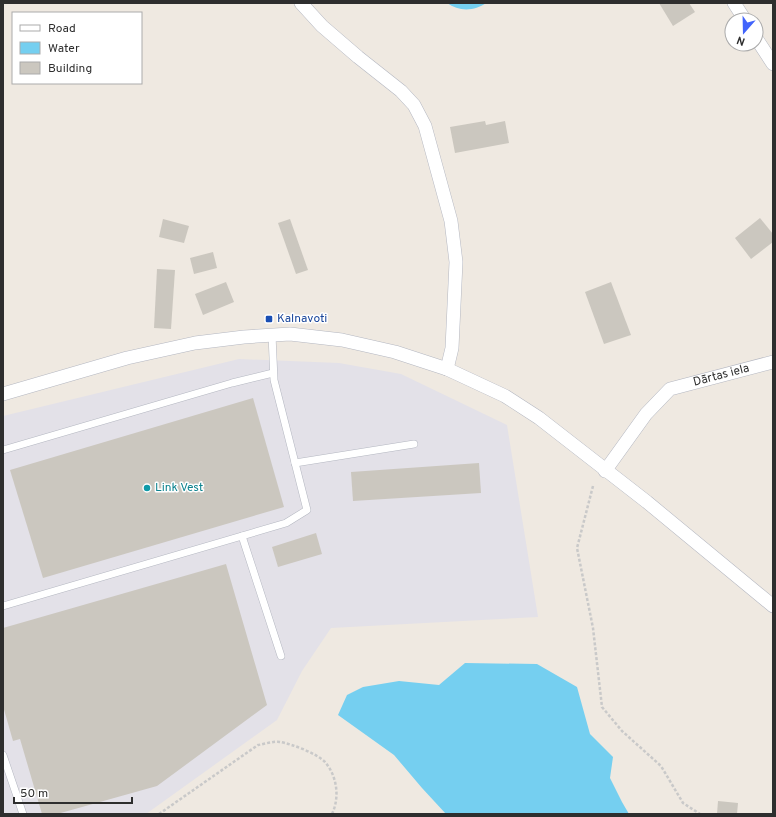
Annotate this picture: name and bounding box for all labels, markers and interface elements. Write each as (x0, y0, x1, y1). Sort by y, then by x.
legend (12, 12, 142, 84)
north arrow (724, 12, 764, 52)
text: Road (48, 21, 76, 37)
text: N (735, 33, 747, 48)
text: Water (48, 41, 80, 57)
text: Building (48, 61, 92, 77)
place label: Kalnavoti (277, 311, 327, 327)
marker: Kalnavoti (264, 314, 274, 324)
street label: Dārtas iela (692, 361, 751, 391)
place label: Link Vest (155, 480, 203, 496)
marker: Link Vest (142, 483, 152, 493)
scale bar (14, 779, 132, 805)
text: 50 m (20, 786, 48, 802)

